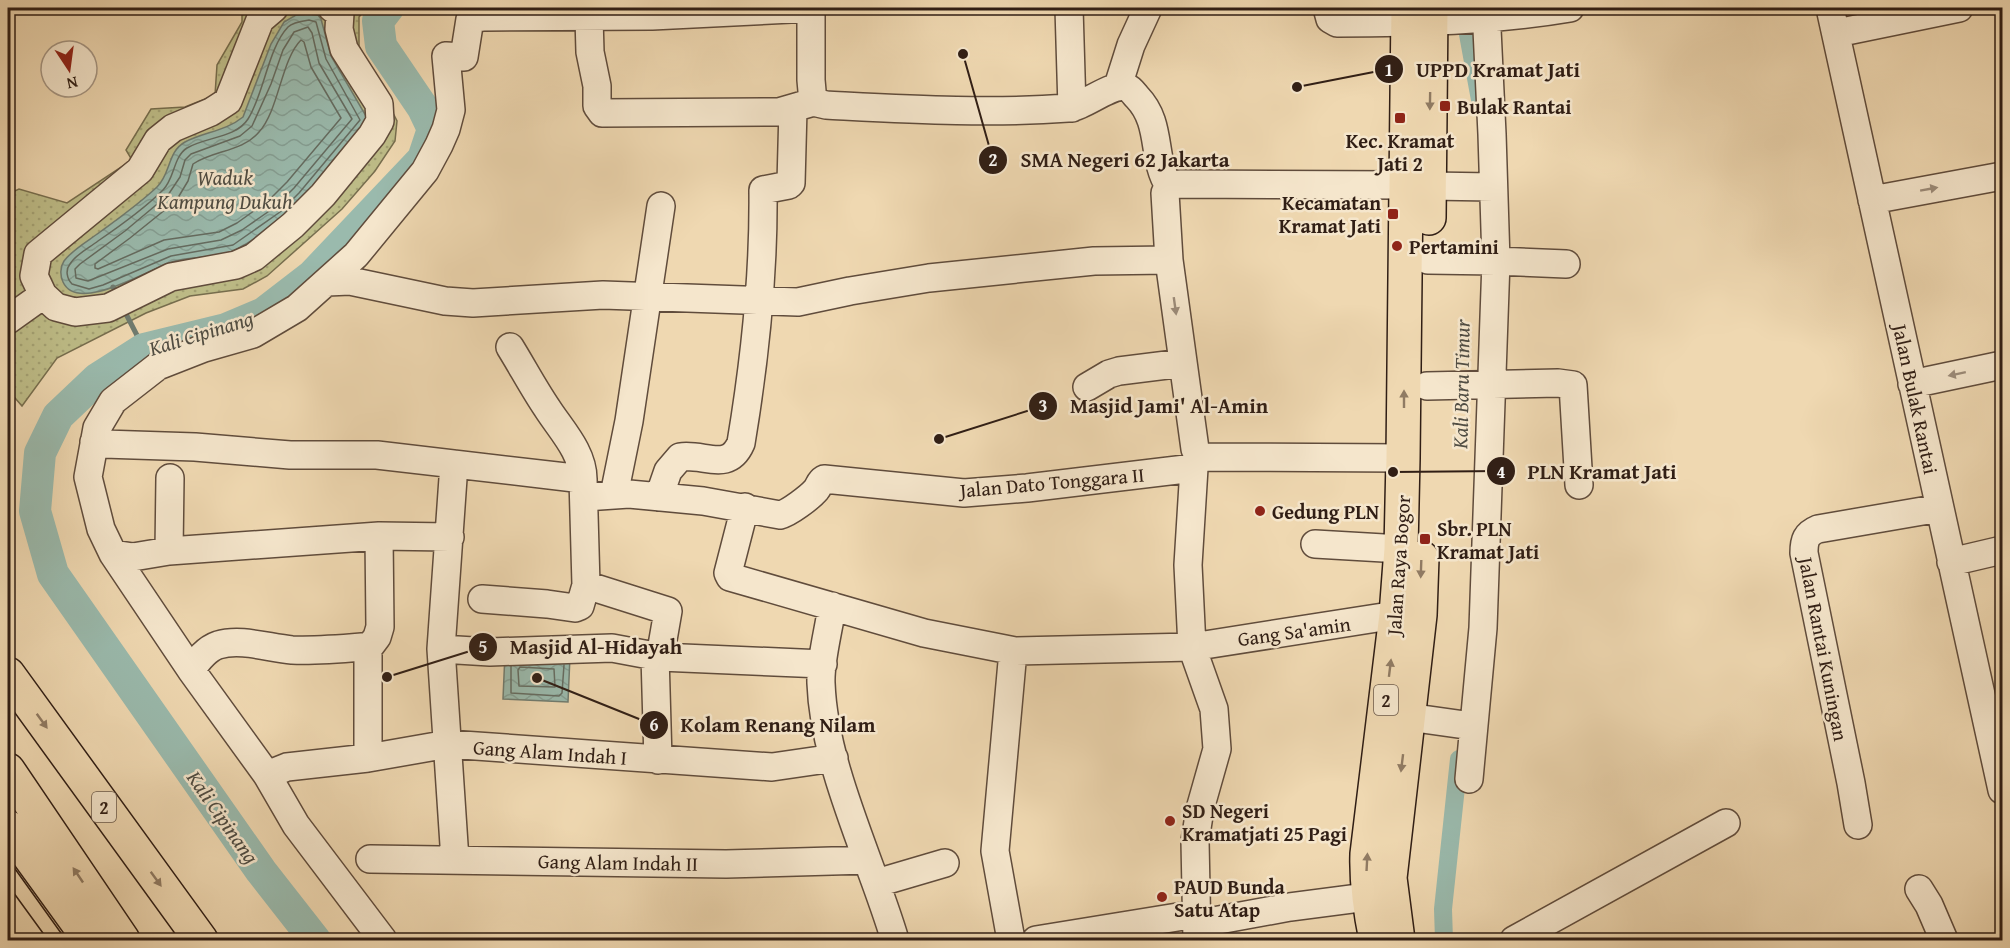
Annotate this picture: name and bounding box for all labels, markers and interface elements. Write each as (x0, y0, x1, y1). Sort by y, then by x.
north arrow (39, 39, 99, 99)
callout: UPPD Kramat Jati (1374, 50, 1592, 89)
text: UPPD Kramat Jati (1416, 54, 1581, 85)
text: 1 (1384, 56, 1394, 83)
text: N (64, 71, 80, 97)
one-way arrow (1425, 92, 1435, 111)
place label: Bulak Rantai (1457, 92, 1572, 121)
marker: Bulak Rantai (1438, 99, 1452, 113)
marker: Kec. Kramat Jati 2 (1393, 111, 1407, 125)
place label: Kec. Kramat Jati 2 (1346, 126, 1455, 178)
callout: SMA Negeri 62 Jakarta (978, 140, 1241, 179)
text: SMA Negeri 62 Jakarta (1020, 144, 1230, 175)
text: 2 (988, 146, 998, 173)
water label: Waduk Kampung Dukuh (156, 162, 293, 217)
one-way arrow (1920, 185, 1939, 194)
place label: Kecamatan Kramat Jati (1279, 188, 1381, 240)
marker: Kecamatan Kramat Jati (1386, 207, 1400, 221)
place label: Pertamini (1409, 232, 1499, 261)
marker: Pertamini (1390, 239, 1404, 253)
one-way arrow (1171, 296, 1180, 315)
water label: Kali Cipinang (144, 302, 257, 364)
water label: Kali Baru Timur (1444, 318, 1478, 450)
street label: Jalan Bulak Rantai (1885, 318, 1946, 477)
one-way arrow (1948, 370, 1967, 379)
callout: Masjid Jami' Al-Amin (1028, 387, 1280, 426)
text: Masjid Jami' Al-Amin (1070, 390, 1269, 421)
one-way arrow (1399, 390, 1409, 409)
text: 3 (1038, 392, 1048, 419)
callout: PLN Kramat Jati (1486, 452, 1689, 491)
text: PLN Kramat Jati (1527, 456, 1677, 487)
text: 4 (1496, 458, 1506, 485)
street label: Jalan Dato Tonggara II (956, 459, 1145, 505)
street label: Jalan Raya Bogor (1378, 494, 1417, 639)
place label: Gedung PLN (1272, 497, 1379, 526)
marker: Gedung PLN (1253, 504, 1267, 518)
place label: Sbr. PLN Kramat Jati (1437, 514, 1539, 566)
marker: Sbr. PLN Kramat Jati (1418, 532, 1432, 546)
street label: Jalan Rantai Kuningan (1791, 552, 1856, 743)
one-way arrow (1417, 559, 1426, 578)
street label: Gang Sa'amin (1236, 609, 1352, 653)
callout: Masjid Al-Hidayah (468, 627, 695, 666)
text: Masjid Al-Hidayah (510, 631, 683, 662)
text: 5 (478, 633, 488, 660)
one-way arrow (1385, 659, 1395, 678)
road number: 2 (1374, 685, 1398, 715)
callout: Kolam Renang Nilam (639, 705, 887, 744)
text: Kolam Renang Nilam (681, 709, 875, 740)
text: 6 (649, 711, 659, 738)
one-way arrow (36, 712, 48, 728)
street label: Gang Alam Indah I (472, 732, 628, 772)
one-way arrow (1398, 753, 1407, 772)
water label: Kali Cipinang (179, 763, 267, 870)
road number: 2 (92, 792, 116, 822)
place label: SD Negeri Kramatjati 25 Pagi (1182, 796, 1347, 848)
marker: SD Negeri Kramatjati 25 Pagi (1163, 814, 1177, 828)
street label: Gang Alam Indah II (538, 846, 698, 878)
one-way arrow (1362, 852, 1371, 871)
one-way arrow (73, 866, 84, 883)
one-way arrow (150, 870, 162, 886)
place label: PAUD Bunda Satu Atap (1174, 872, 1285, 924)
marker: PAUD Bunda Satu Atap (1155, 890, 1169, 904)

